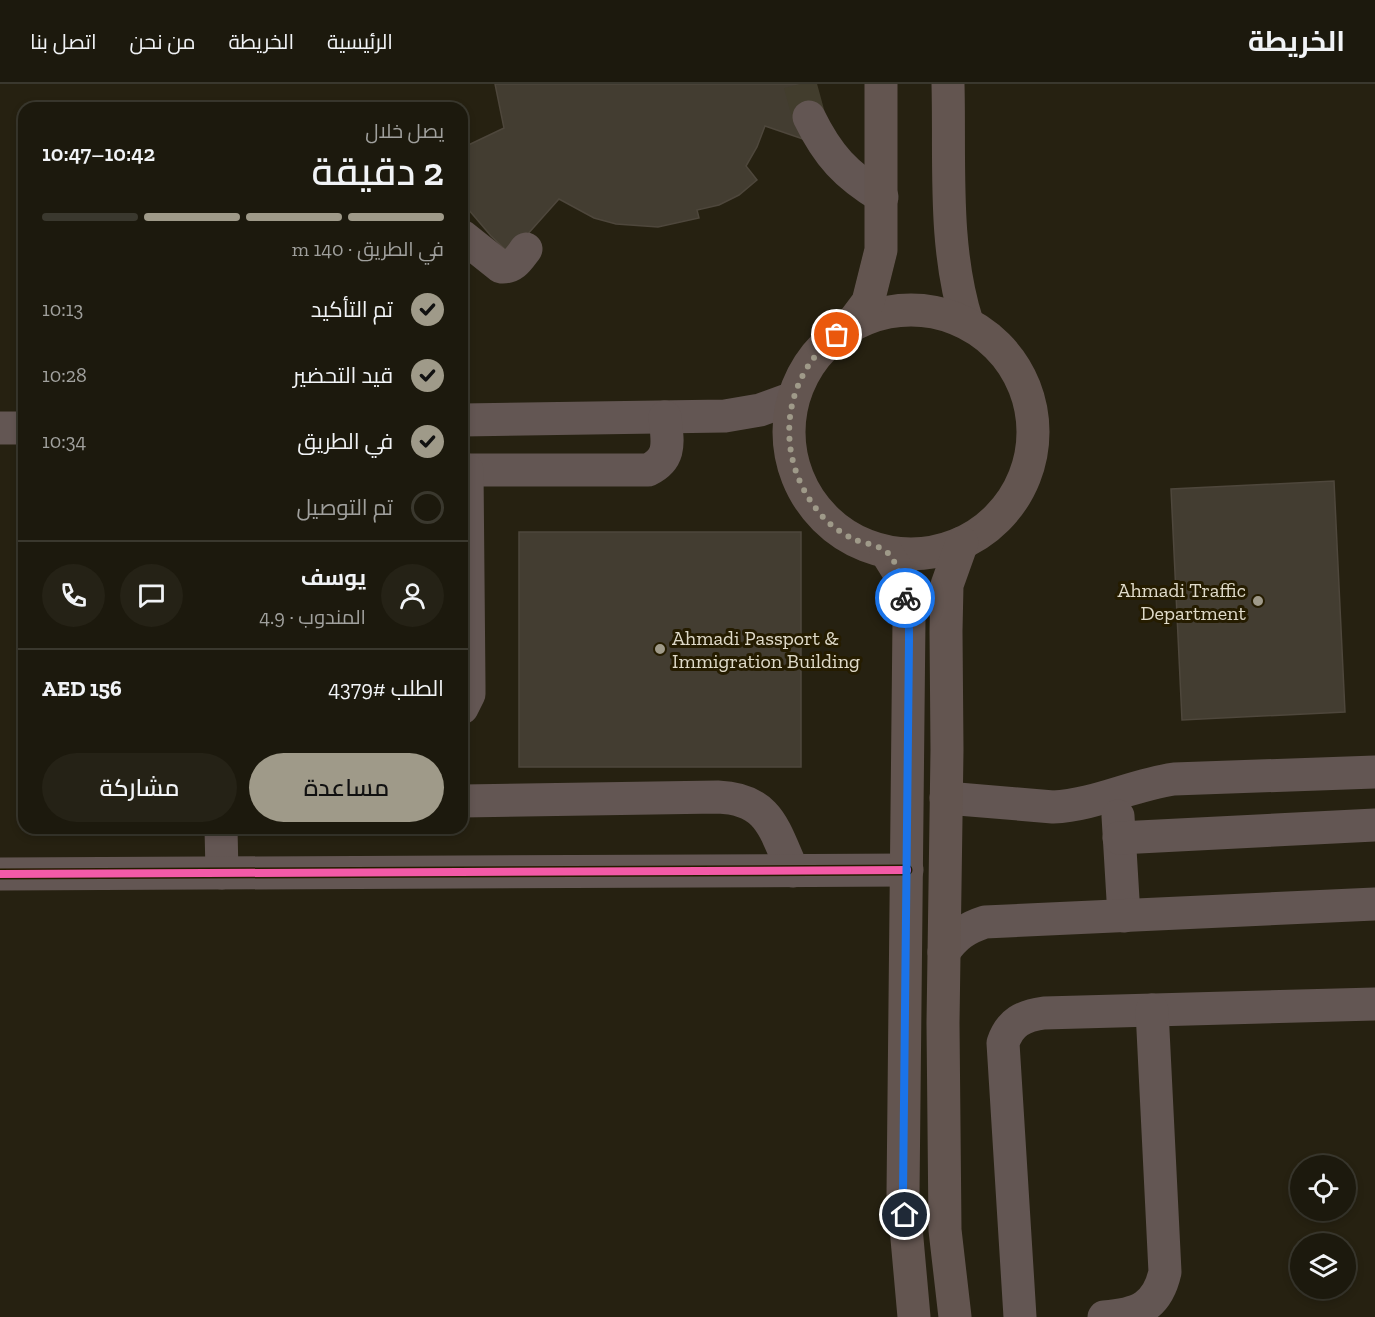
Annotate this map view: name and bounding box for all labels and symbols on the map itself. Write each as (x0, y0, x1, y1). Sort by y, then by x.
pin (811, 309, 862, 360)
courier (875, 568, 935, 628)
place label: Ahmadi Traffic Department (1117, 578, 1247, 625)
marker: Ahmadi Traffic Department (1251, 594, 1265, 608)
place label: Ahmadi Passport & Immigration Building (672, 626, 860, 673)
marker: Ahmadi Passport & Immigration Building (653, 642, 667, 656)
pin (879, 1189, 930, 1240)

